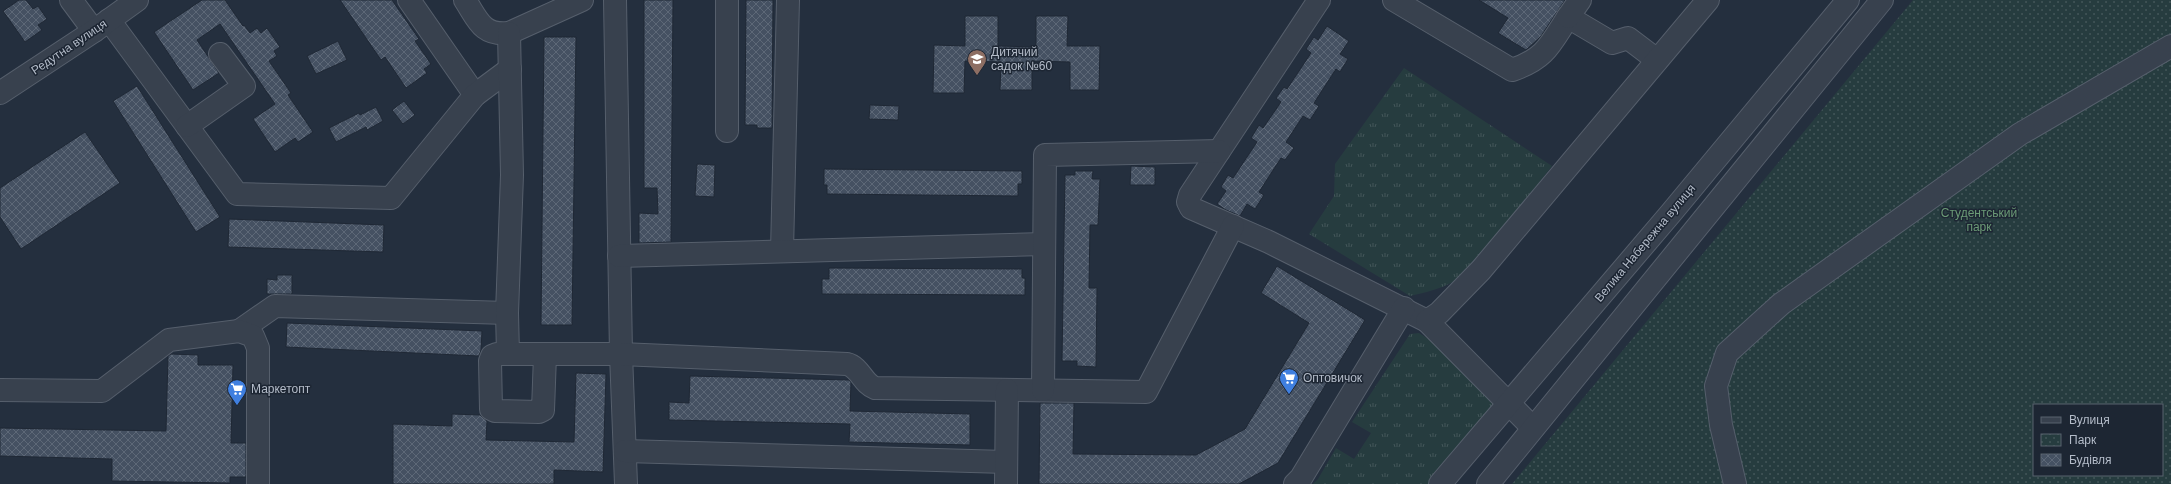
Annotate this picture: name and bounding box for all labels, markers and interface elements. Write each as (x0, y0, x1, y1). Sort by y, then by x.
street label: Редутна вулиця (29, 17, 109, 77)
place label: Дитячий садок №60 (991, 45, 1052, 73)
school or university icon: Дитячий садок №60 (966, 48, 988, 76)
street label: Велика Набережна вулиця (1592, 181, 1698, 305)
park label: Студентський парк (1941, 206, 2017, 234)
supermarket icon: Оптовичок (1278, 367, 1300, 395)
place label: Оптовичок (1303, 371, 1363, 385)
supermarket icon: Маркетопт (226, 378, 248, 406)
place label: Маркетопт (251, 382, 311, 396)
legend (2033, 404, 2163, 476)
text: Вулиця (2069, 413, 2110, 427)
text: Парк (2069, 433, 2097, 447)
text: Будівля (2069, 453, 2111, 467)

